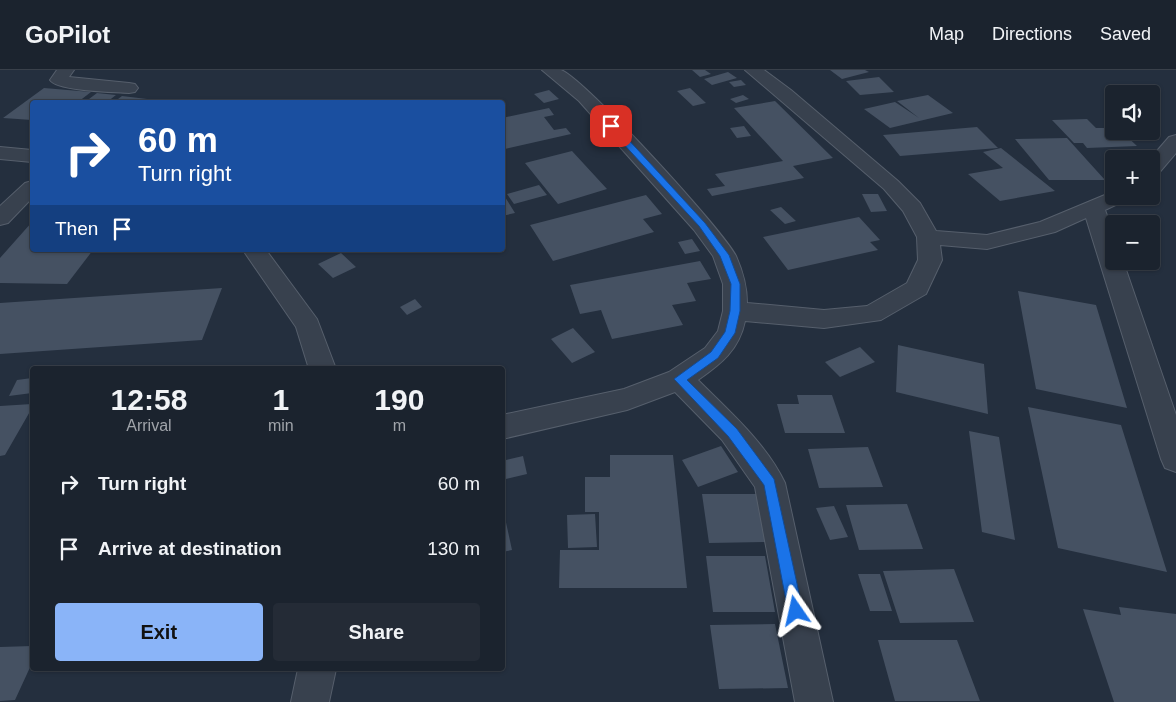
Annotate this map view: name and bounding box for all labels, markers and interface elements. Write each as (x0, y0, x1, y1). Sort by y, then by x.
text: GoPilot (25, 21, 110, 48)
text: Map (929, 24, 964, 44)
text: Directions (992, 24, 1072, 44)
text: Saved (1100, 24, 1151, 44)
map controls (1105, 85, 1160, 270)
button: sound (1105, 85, 1160, 140)
pin (590, 105, 632, 147)
icon: arrive (597, 112, 625, 140)
icon: right (55, 120, 120, 185)
text: 60 m (138, 120, 218, 159)
button: + (1105, 150, 1160, 205)
text: Turn right (138, 161, 231, 186)
icon: arrive (108, 215, 136, 243)
button: − (1105, 215, 1160, 270)
text: Then (55, 218, 98, 239)
text: 12:58 (111, 383, 187, 416)
text: 1 (272, 383, 289, 416)
text: 190 (374, 383, 424, 416)
text: Arrival (126, 417, 172, 434)
text: min (268, 417, 294, 434)
text: m (393, 417, 406, 434)
icon: right (55, 470, 83, 498)
text: Turn right (98, 473, 186, 494)
text: 60 m (438, 473, 480, 494)
icon: arrive (55, 535, 83, 563)
text: Arrive at destination (98, 538, 282, 559)
text: 130 m (427, 538, 480, 559)
position arrow (769, 584, 821, 636)
button: Exit (55, 603, 263, 661)
button: Share (273, 603, 480, 661)

